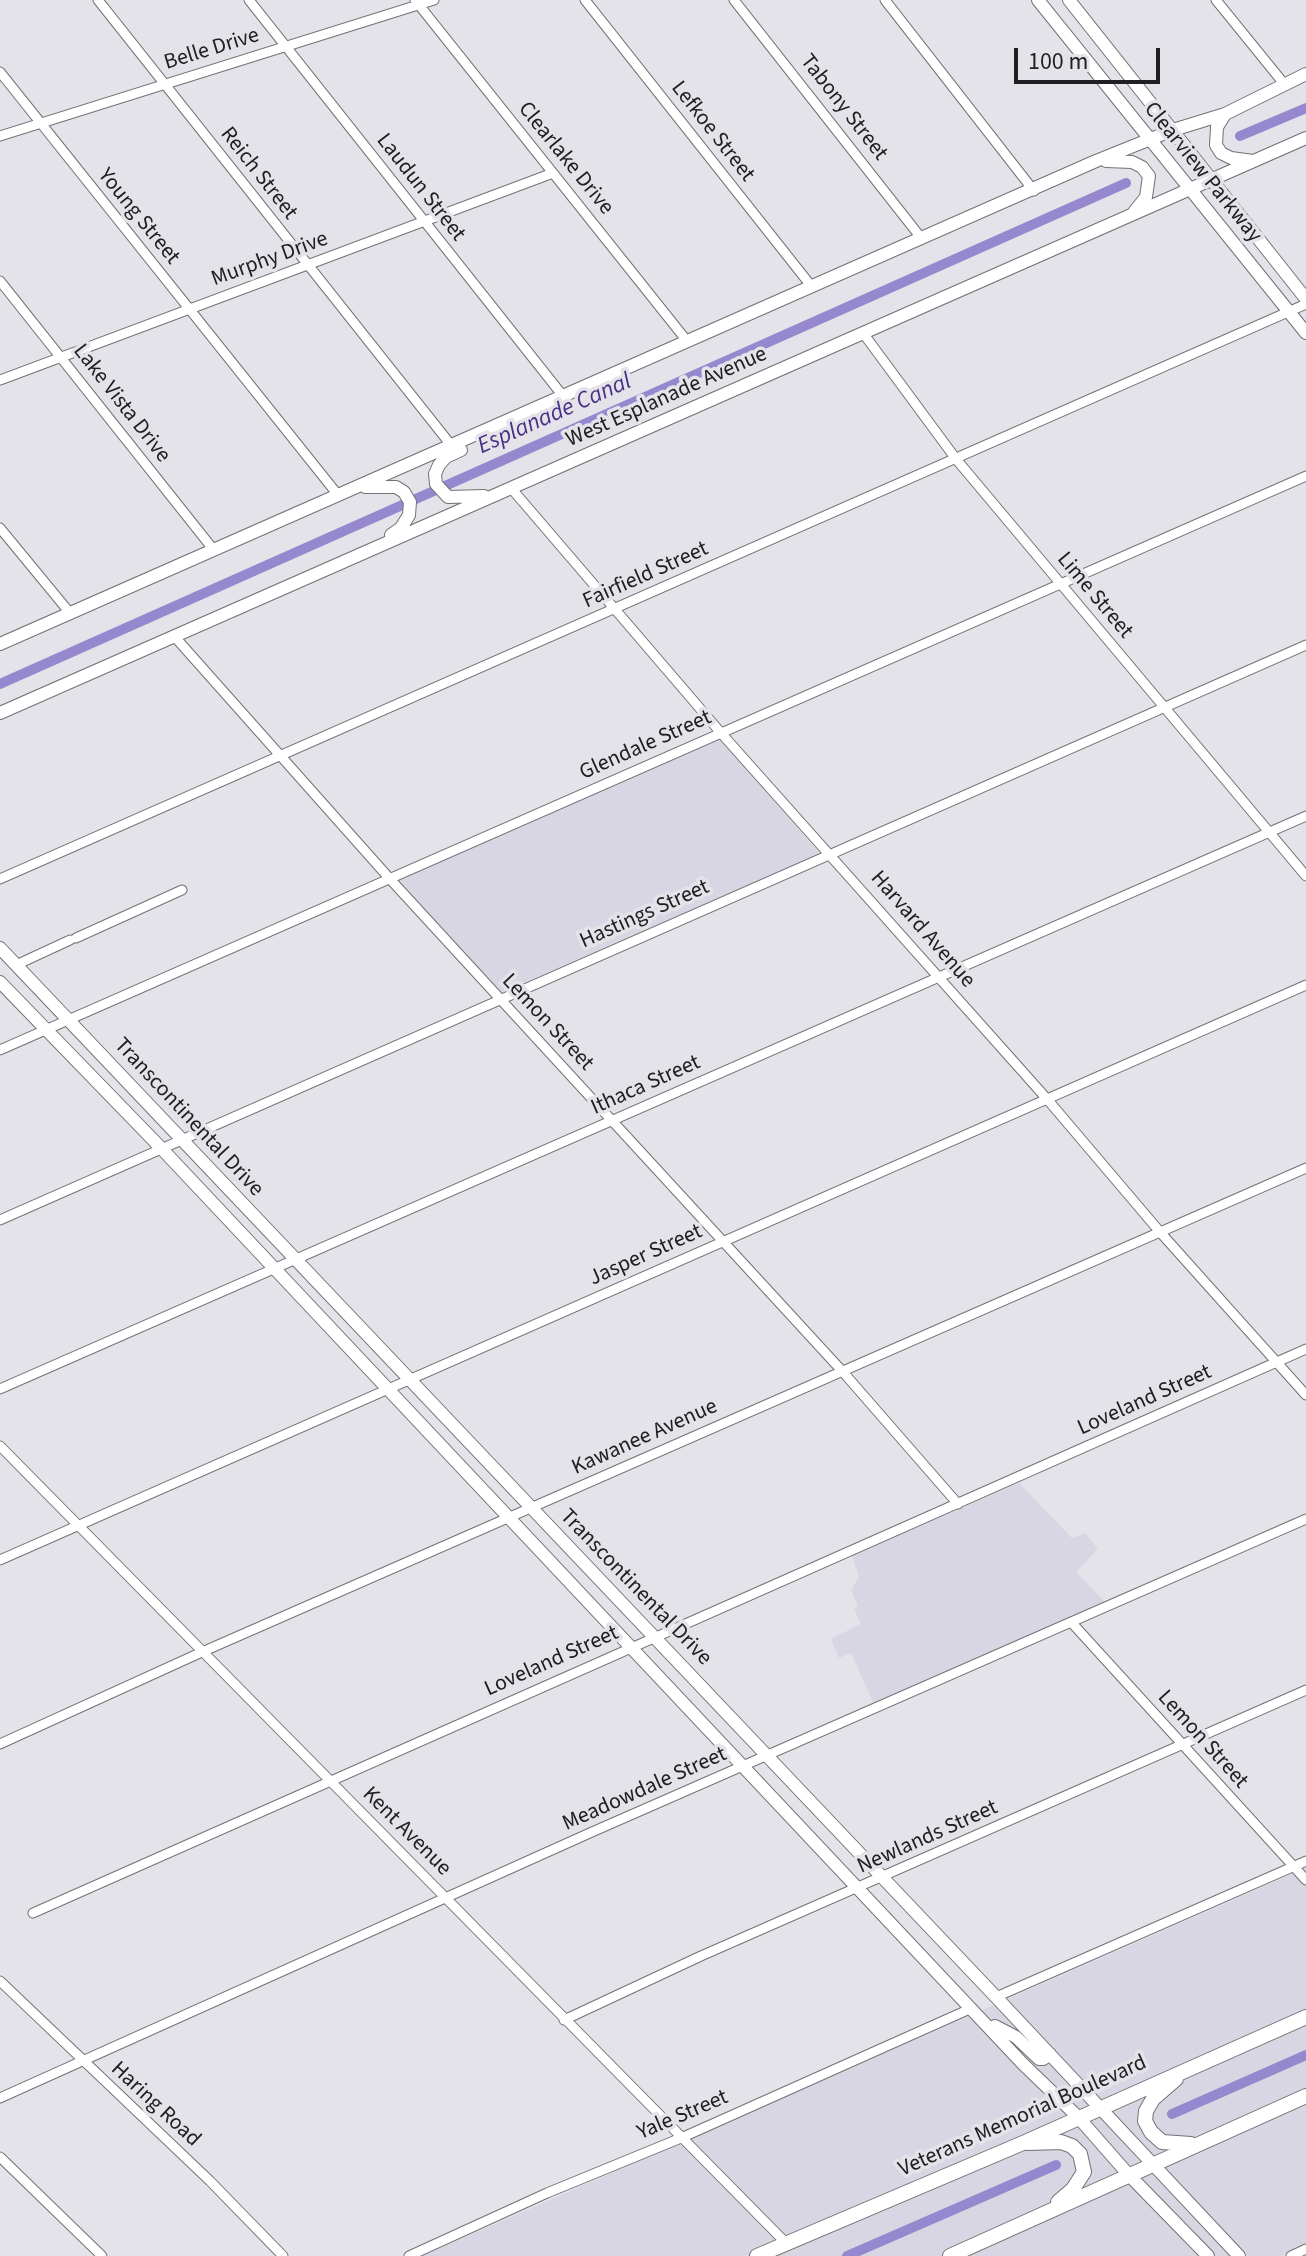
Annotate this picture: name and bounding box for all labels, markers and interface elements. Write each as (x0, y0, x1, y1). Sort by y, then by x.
street label: Belle Drive (161, 23, 263, 77)
scale bar (1018, 32, 1164, 82)
text: 100 m (1028, 44, 1088, 79)
street label: Tabony Street (793, 50, 893, 166)
street label: Lefkoe Street (664, 76, 760, 188)
street label: Clearlake Drive (511, 97, 619, 221)
street label: Clearview Parkway (1137, 97, 1267, 249)
street label: Reich Street (214, 122, 302, 226)
street label: Laudun Street (370, 129, 470, 247)
street label: Young Street (91, 164, 185, 270)
street label: Murphy Drive (208, 227, 332, 293)
street label: Lake Vista Drive (67, 339, 175, 469)
street label: West Esplanade Avenue (563, 342, 771, 454)
water label: Esplanade Canal (474, 368, 636, 462)
street label: Fairfield Street (579, 537, 713, 615)
street label: Lime Street (1050, 547, 1138, 645)
street label: Glendale Street (576, 705, 716, 787)
street label: Harvard Avenue (864, 866, 980, 994)
street label: Hastings Street (576, 875, 714, 955)
street label: Lemon Street (495, 969, 599, 1077)
street label: Transcontinental Drive (108, 1033, 268, 1203)
street label: Ithaca Street (587, 1050, 705, 1122)
street label: Jasper Street (585, 1219, 707, 1293)
street label: Loveland Street (1074, 1360, 1216, 1442)
street label: Kawanee Avenue (568, 1394, 722, 1482)
street label: Transcontinental Drive (553, 1504, 717, 1672)
street label: Loveland Street (481, 1621, 623, 1703)
street label: Lemon Street (1151, 1685, 1253, 1795)
street label: Meadowdale Street (559, 1742, 731, 1838)
street label: Kent Avenue (356, 1782, 456, 1882)
street label: Newlands Street (854, 1795, 1002, 1881)
street label: Veterans Memorial Boulevard (895, 2050, 1151, 2184)
street label: Haring Road (105, 2057, 205, 2153)
street label: Yale Street (634, 2085, 732, 2147)

